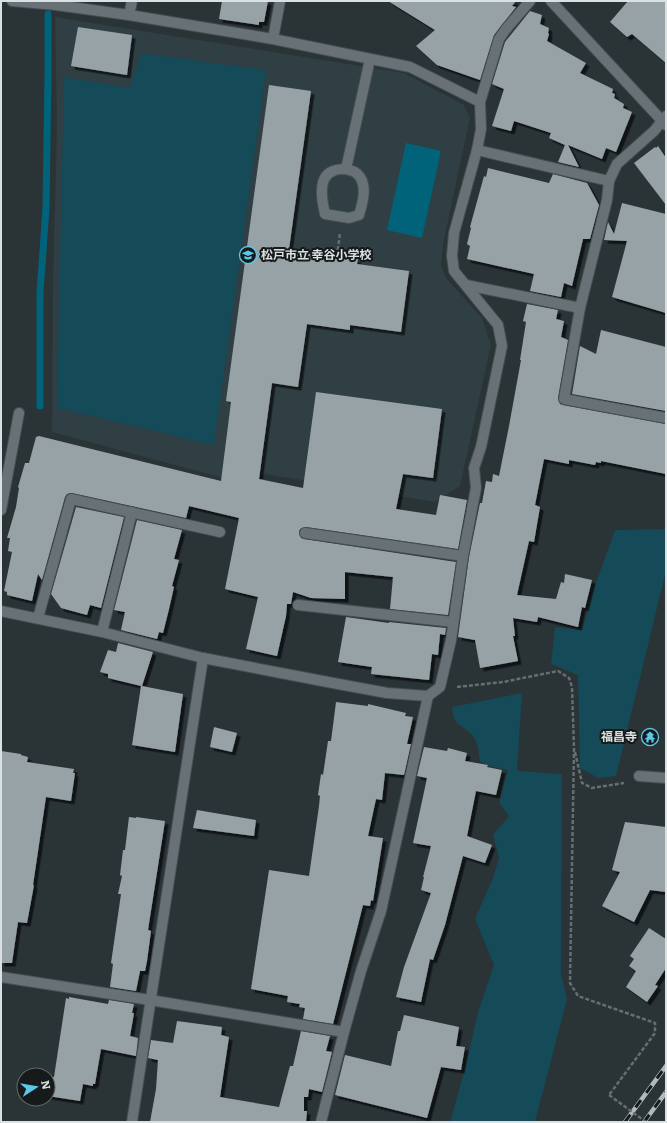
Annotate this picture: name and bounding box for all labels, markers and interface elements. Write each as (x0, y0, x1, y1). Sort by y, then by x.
school or university icon: 松戸市立 幸谷小学校 (238, 245, 258, 265)
place label: 松戸市立 幸谷小学校 (261, 245, 371, 263)
place label: 福昌寺 (601, 727, 637, 745)
temple icon: 福昌寺 (640, 727, 660, 747)
north arrow (16, 1067, 56, 1107)
text: N (38, 1079, 56, 1091)

